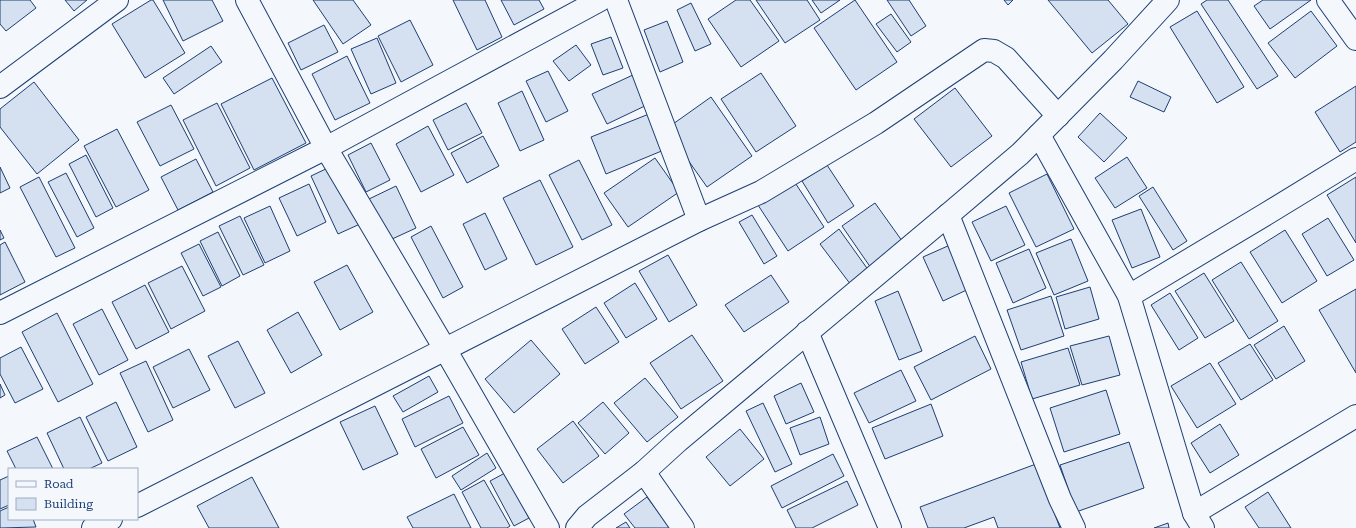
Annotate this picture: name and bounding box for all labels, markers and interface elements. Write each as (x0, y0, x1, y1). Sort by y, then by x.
legend (8, 468, 138, 520)
text: Road (44, 477, 74, 491)
text: Building (44, 497, 93, 511)

